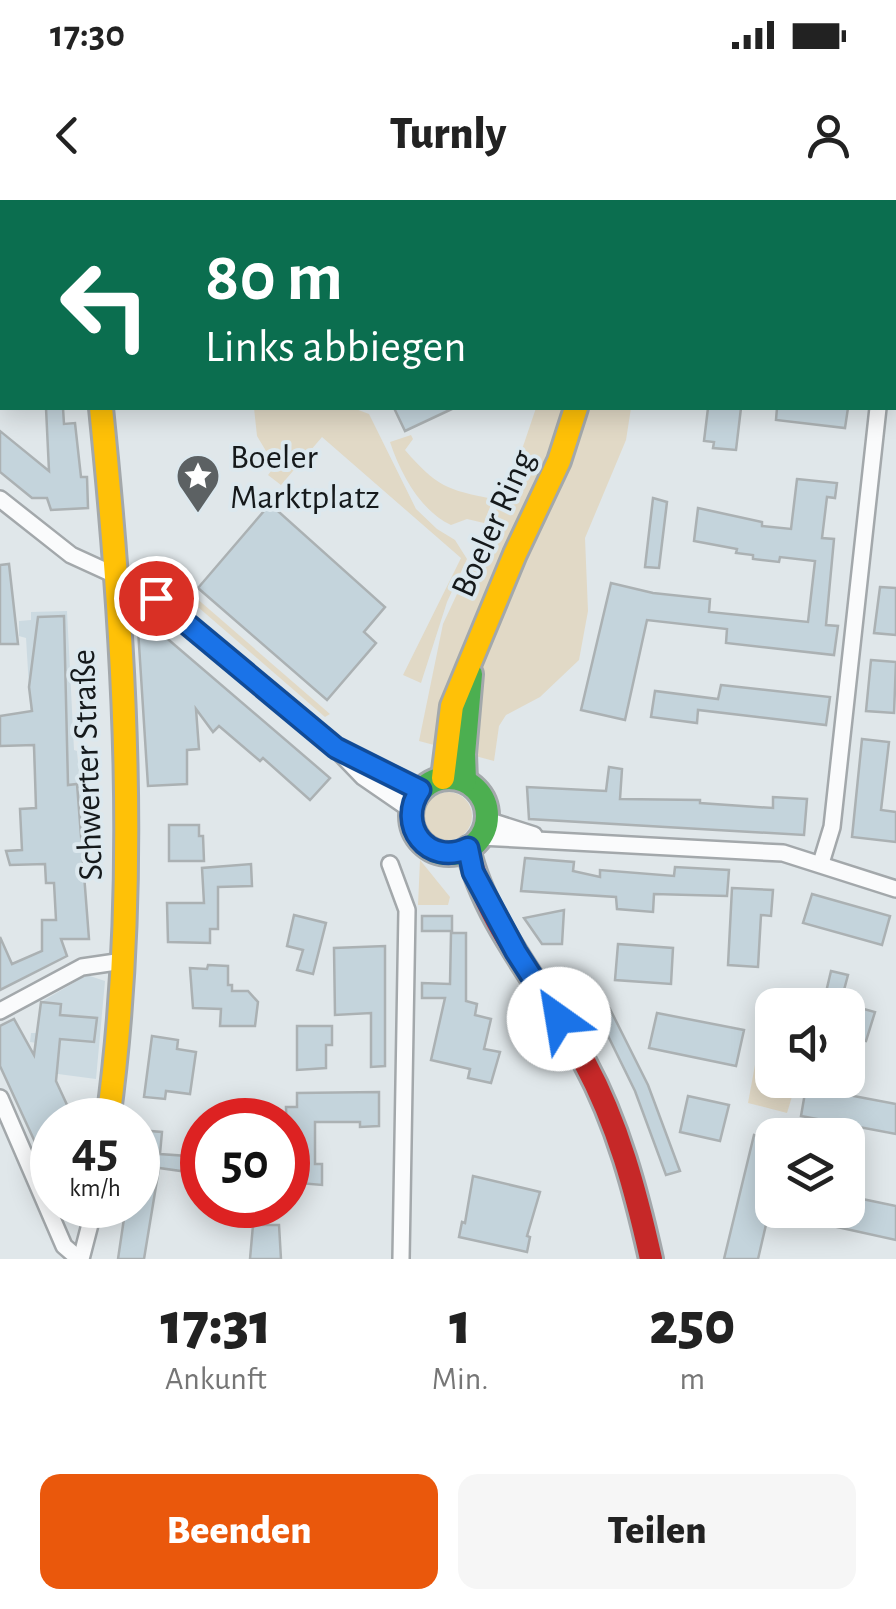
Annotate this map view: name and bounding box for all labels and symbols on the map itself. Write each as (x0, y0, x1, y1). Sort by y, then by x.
place label: Boeler Marktplatz (230, 440, 380, 515)
street label: Boeler Ring (446, 445, 541, 602)
place icon: Boeler Marktplatz (175, 453, 221, 514)
pin (114, 556, 199, 641)
street label: Schwerter Straße (66, 649, 109, 881)
position arrow (507, 967, 611, 1071)
speed limit sign: 50 (180, 1098, 310, 1228)

